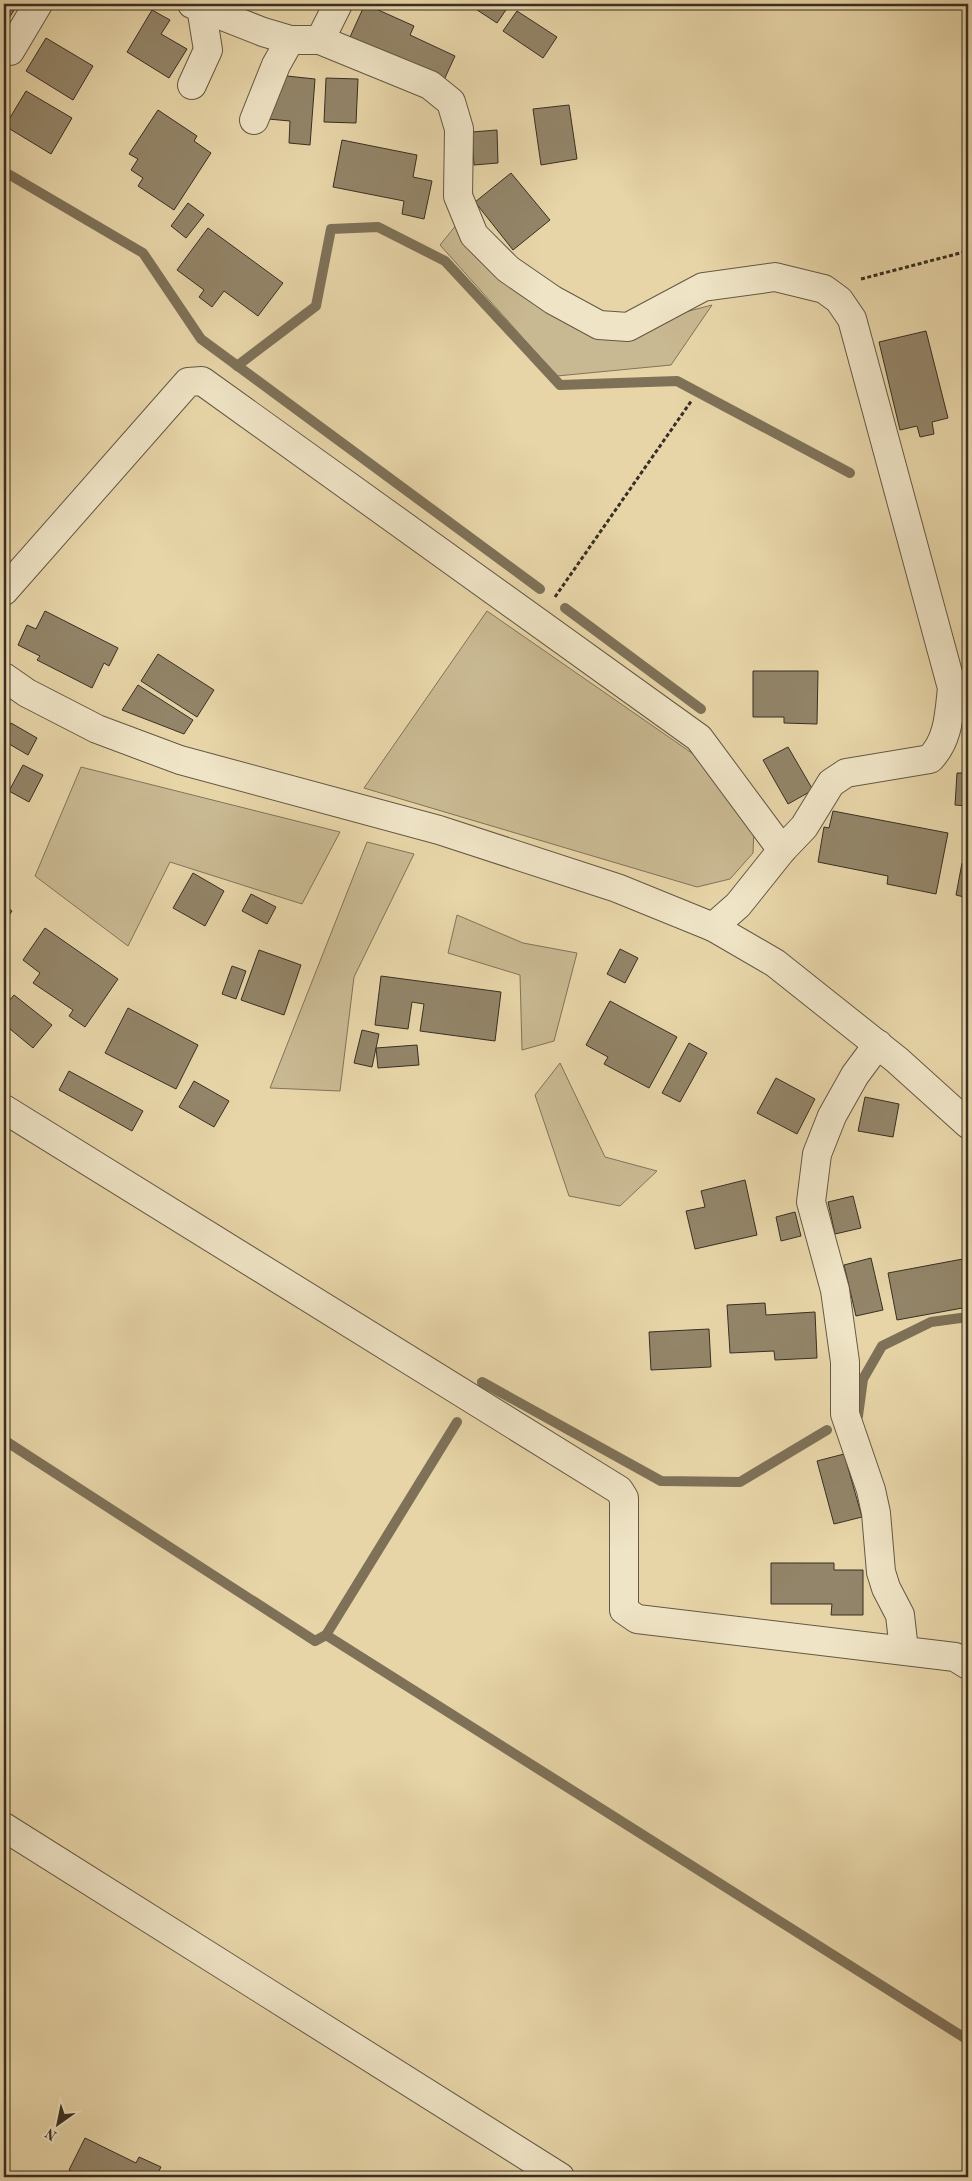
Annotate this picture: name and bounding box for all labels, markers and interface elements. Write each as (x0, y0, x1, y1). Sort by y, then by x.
north arrow (32, 2098, 82, 2148)
text: N (43, 2125, 60, 2143)

